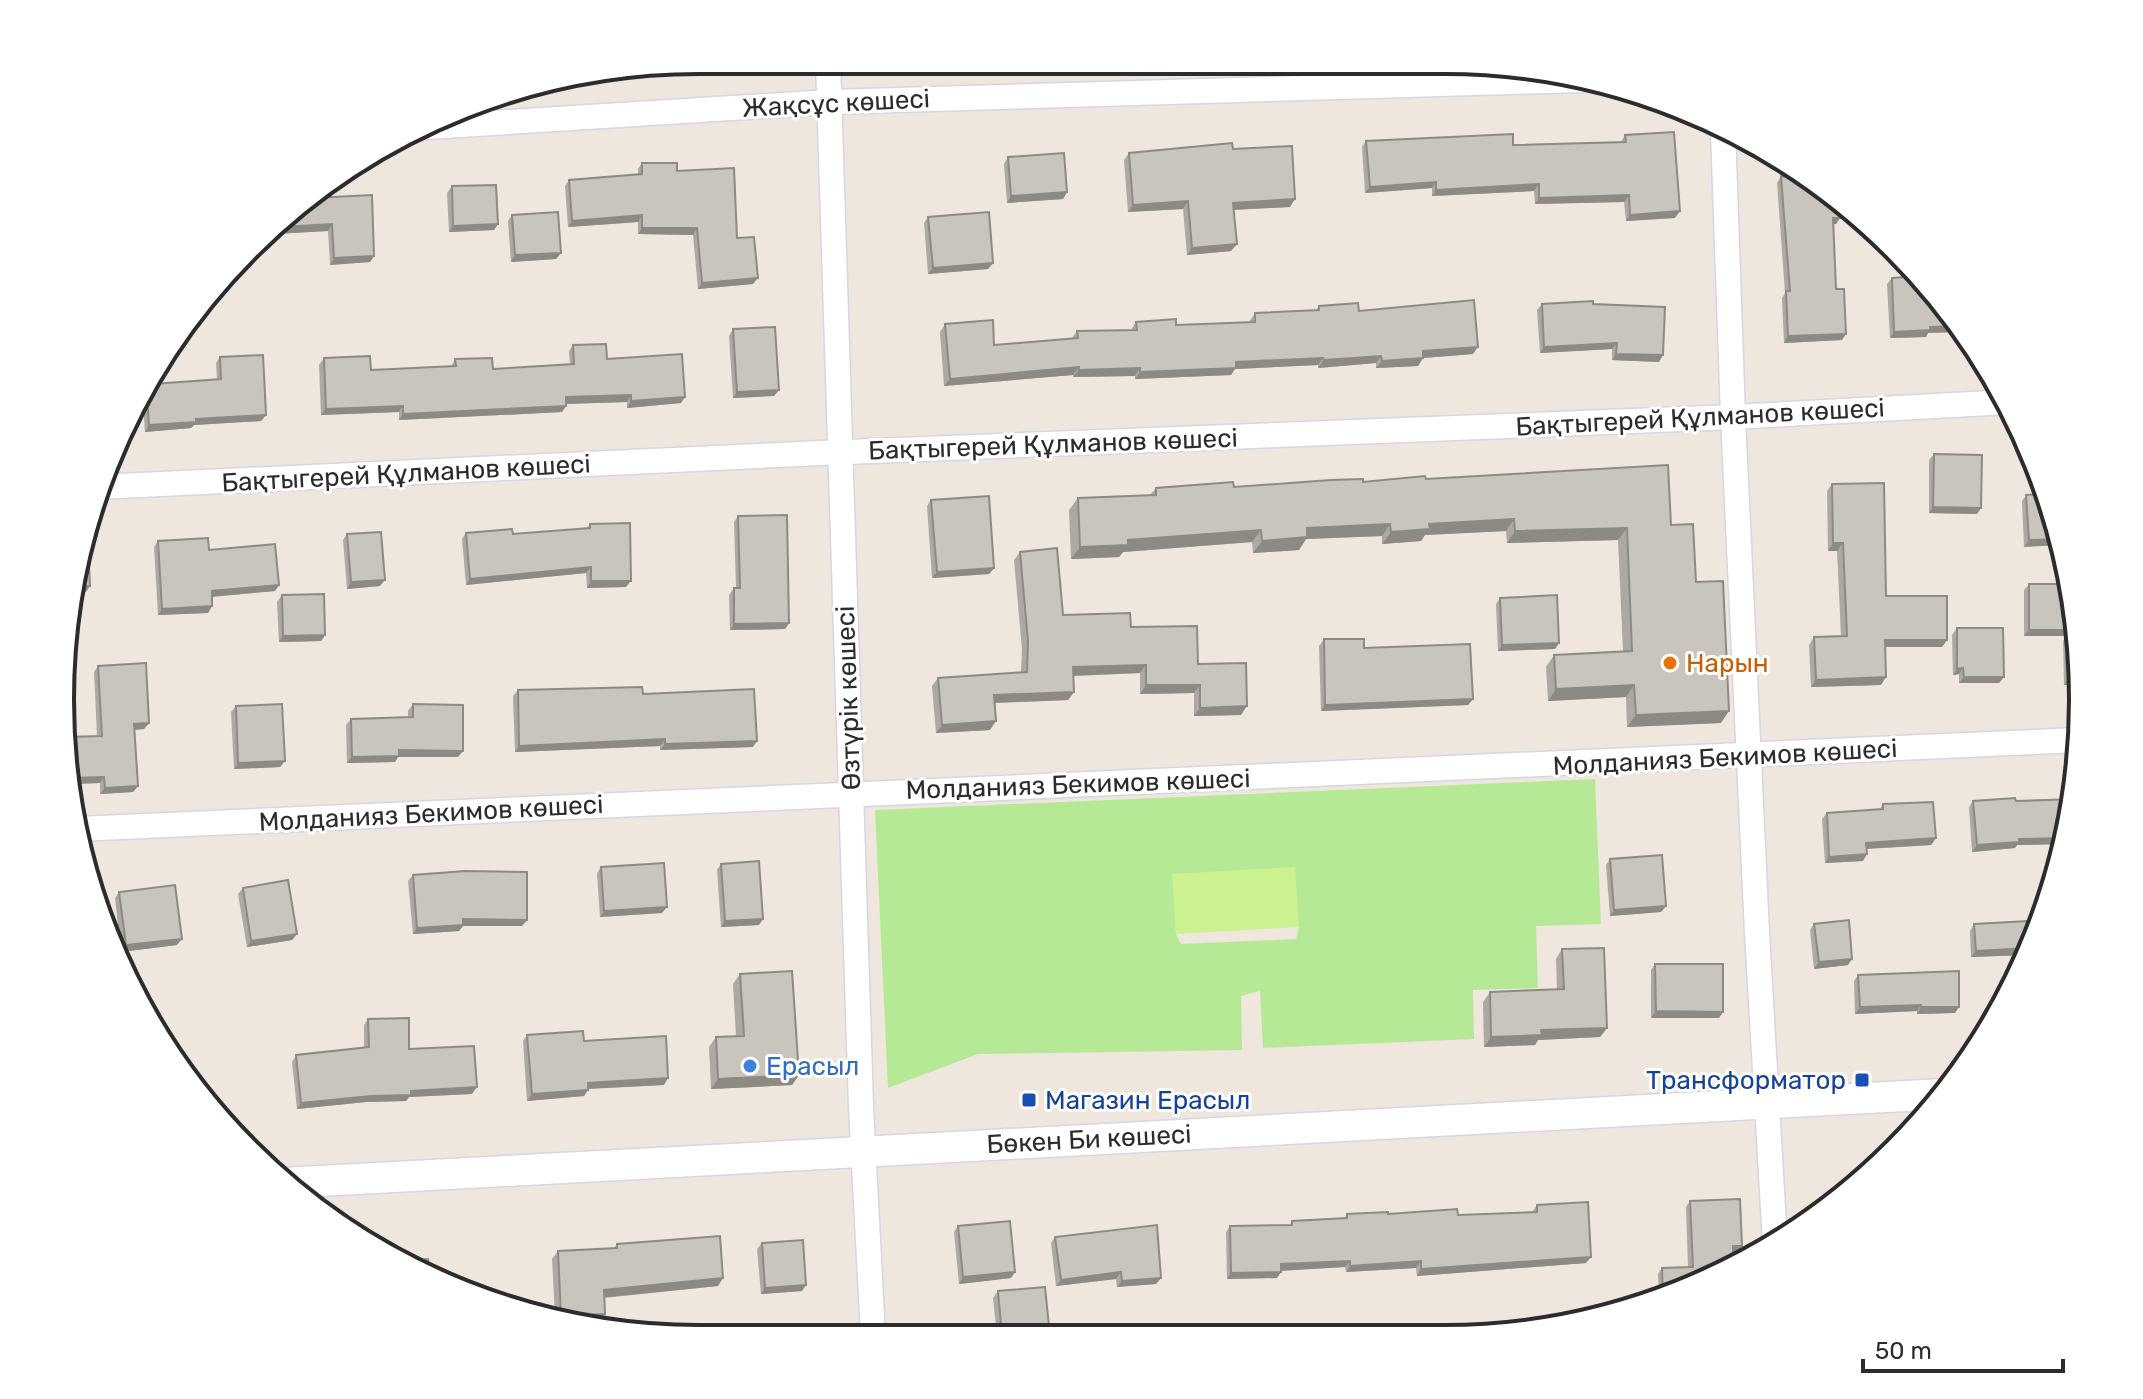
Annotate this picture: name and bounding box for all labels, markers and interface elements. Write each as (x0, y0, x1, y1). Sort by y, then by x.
street label: Жақсұс көшесі (741, 83, 931, 124)
street label: Бақтыгерей Құлманов көшесі (1515, 392, 1885, 443)
street label: Бақтыгерей Құлманов көшесі (868, 423, 1238, 466)
street label: Бақтыгерей Құлманов көшесі (221, 448, 591, 499)
street label: Өзтүрік көшесі (830, 605, 867, 791)
place label: Нарын (1686, 648, 1769, 679)
marker: Нарын (1661, 654, 1679, 672)
street label: Молданияз Бекимов көшесі (1552, 733, 1898, 782)
street label: Молданияз Бекимов көшесі (905, 763, 1251, 806)
street label: Молданияз Бекимов көшесі (258, 789, 604, 838)
place label: Ерасыл (766, 1051, 859, 1082)
marker: Ерасыл (741, 1057, 759, 1075)
place label: Трансформатор (1646, 1065, 1846, 1096)
marker: Трансформатор (1853, 1071, 1871, 1089)
place label: Магазин Ерасыл (1045, 1085, 1250, 1116)
marker: Магазин Ерасыл (1020, 1091, 1038, 1109)
street label: Бөкен Би көшесі (986, 1119, 1192, 1160)
scale bar (1863, 1323, 2063, 1373)
text: 50 m (1875, 1337, 1932, 1365)

